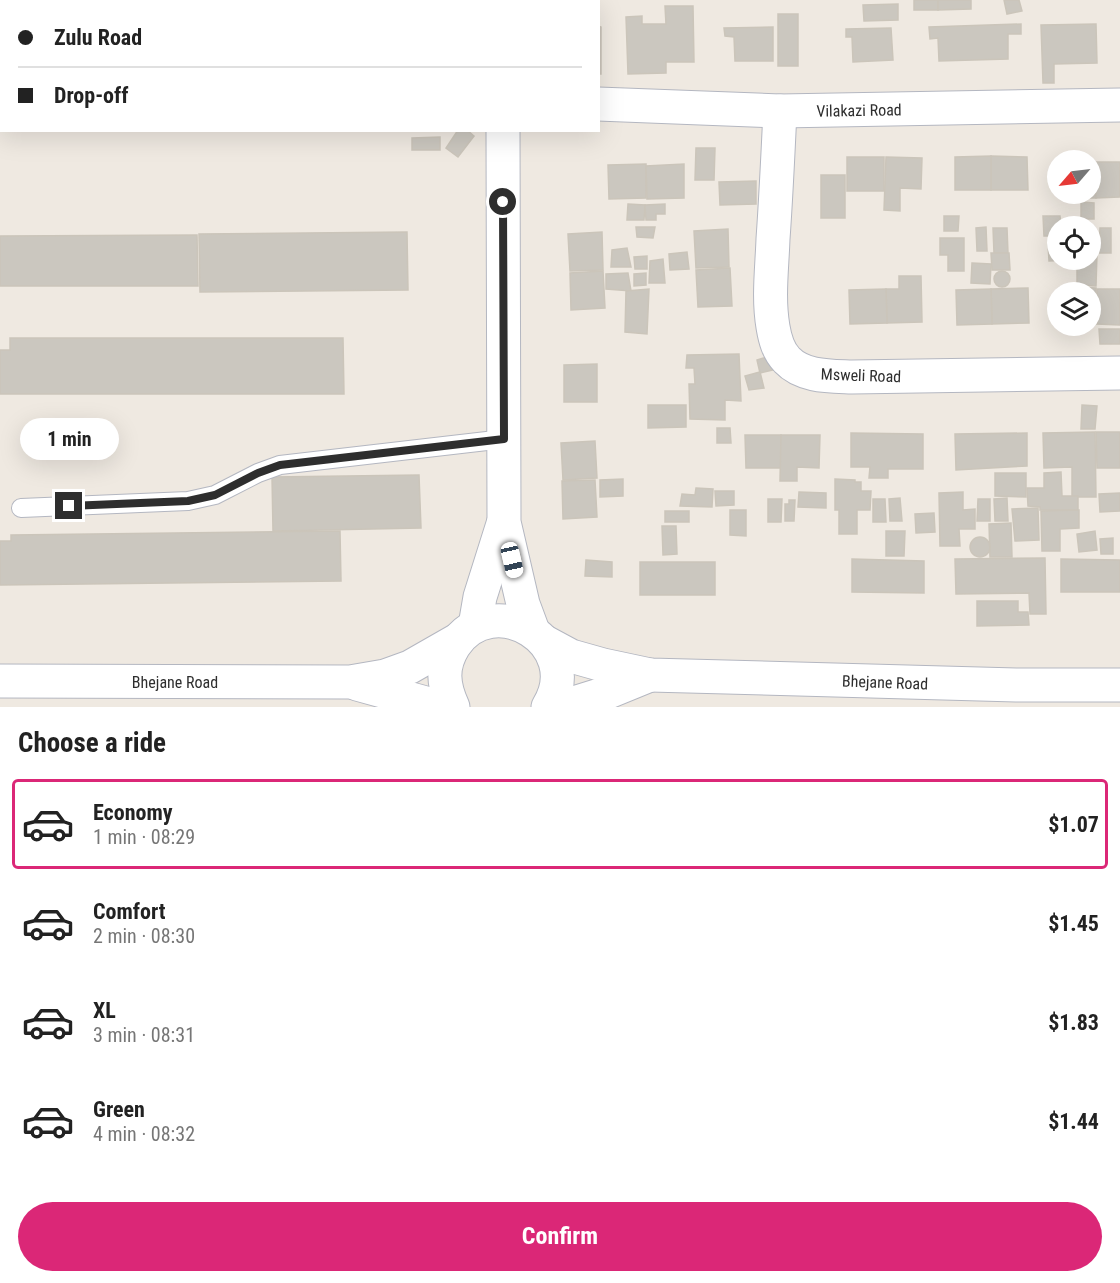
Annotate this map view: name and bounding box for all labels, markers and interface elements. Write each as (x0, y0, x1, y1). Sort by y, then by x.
text: Zulu Road (54, 25, 142, 50)
text: Drop-off (54, 83, 128, 108)
street label: Vilakazi Road (816, 100, 902, 121)
north arrow (1047, 150, 1101, 204)
map controls (1047, 150, 1101, 336)
route start (489, 188, 516, 215)
button: locate (1047, 216, 1101, 270)
button: layers (1047, 282, 1101, 336)
street label: Msweli Road (820, 365, 902, 386)
callout: 1 min (20, 419, 118, 461)
text: 1 min (47, 427, 92, 451)
route end (55, 492, 82, 519)
car (499, 540, 525, 580)
street label: Bhejane Road (842, 672, 928, 693)
street label: Bhejane Road (132, 673, 218, 692)
text: Choose a ride (18, 727, 166, 759)
icon: car (21, 797, 75, 851)
text: Economy (93, 800, 173, 825)
text: $1.07 (1048, 812, 1099, 837)
text: 1 min · 08:29 (93, 825, 195, 849)
icon: car (21, 896, 75, 950)
text: Comfort (93, 899, 166, 924)
text: $1.45 (1048, 911, 1099, 936)
text: 2 min · 08:30 (93, 924, 195, 948)
icon: car (21, 995, 75, 1049)
text: XL (93, 998, 116, 1023)
text: $1.83 (1048, 1010, 1099, 1035)
text: 3 min · 08:31 (93, 1023, 195, 1047)
icon: car (21, 1094, 75, 1148)
text: Green (93, 1097, 145, 1122)
text: $1.44 (1048, 1109, 1099, 1134)
text: 4 min · 08:32 (93, 1122, 195, 1146)
button: Confirm (18, 1202, 1102, 1271)

